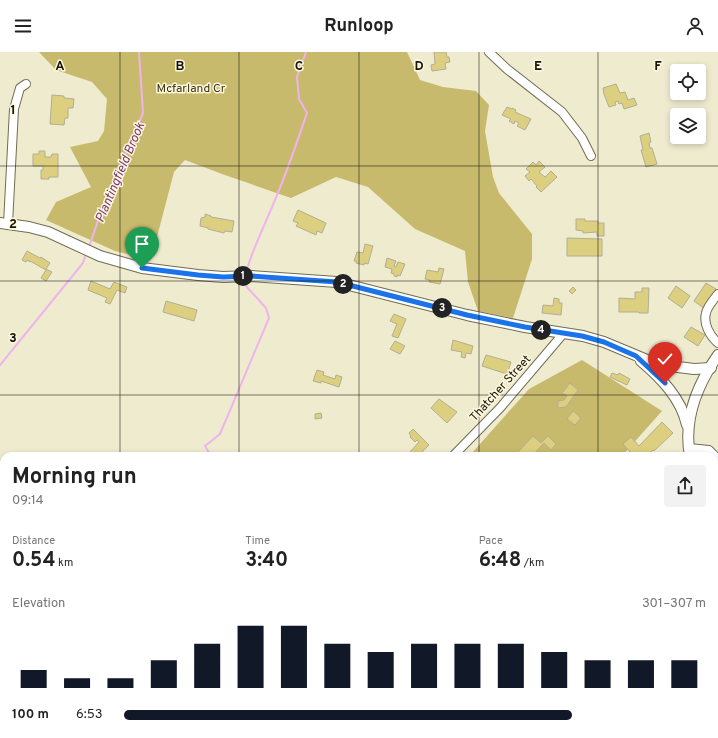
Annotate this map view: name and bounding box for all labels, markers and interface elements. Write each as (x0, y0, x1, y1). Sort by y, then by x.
icon: menu (12, 15, 34, 37)
text: Runloop (324, 15, 394, 38)
icon: person (684, 15, 706, 37)
text: A (55, 59, 65, 75)
text: B (176, 59, 185, 75)
text: C (295, 59, 303, 75)
text: D (414, 59, 424, 75)
text: E (534, 59, 542, 75)
text: F (654, 59, 662, 75)
map controls (670, 64, 706, 144)
button: locate (670, 64, 706, 100)
park label: Mcfarland Cr (156, 81, 226, 97)
text: 1 (10, 103, 16, 119)
button: layers (670, 108, 706, 144)
water label: Plantingfield Brook (93, 120, 149, 225)
text: 2 (9, 217, 17, 233)
pin (125, 227, 159, 268)
icon: arrive (131, 233, 153, 255)
pin: 1 (233, 266, 253, 286)
text: 1 (241, 269, 245, 283)
pin: 2 (333, 274, 353, 294)
text: 2 (340, 277, 346, 291)
pin: 3 (432, 298, 452, 318)
text: 3 (439, 301, 445, 315)
pin: 4 (531, 320, 551, 340)
text: 4 (537, 323, 545, 337)
text: 3 (9, 331, 17, 347)
pin (648, 342, 682, 383)
icon: check (654, 348, 676, 370)
street label: Thatcher Street (467, 352, 535, 425)
text: Morning run (12, 464, 137, 491)
button: share (664, 465, 706, 507)
text: 09:14 (12, 493, 44, 509)
text: Distance (12, 534, 55, 548)
text: Time (245, 534, 270, 548)
text: Pace (479, 534, 503, 548)
text: 0.54 (12, 548, 55, 574)
text: 3:40 (245, 548, 288, 574)
text: 6:48 (479, 548, 521, 574)
text: km (55, 556, 73, 570)
text: /km (521, 556, 544, 570)
text: Elevation (12, 596, 65, 612)
text: 301–307 m (642, 596, 706, 612)
text: 100 m (12, 707, 49, 723)
text: 6:53 (76, 707, 103, 723)

